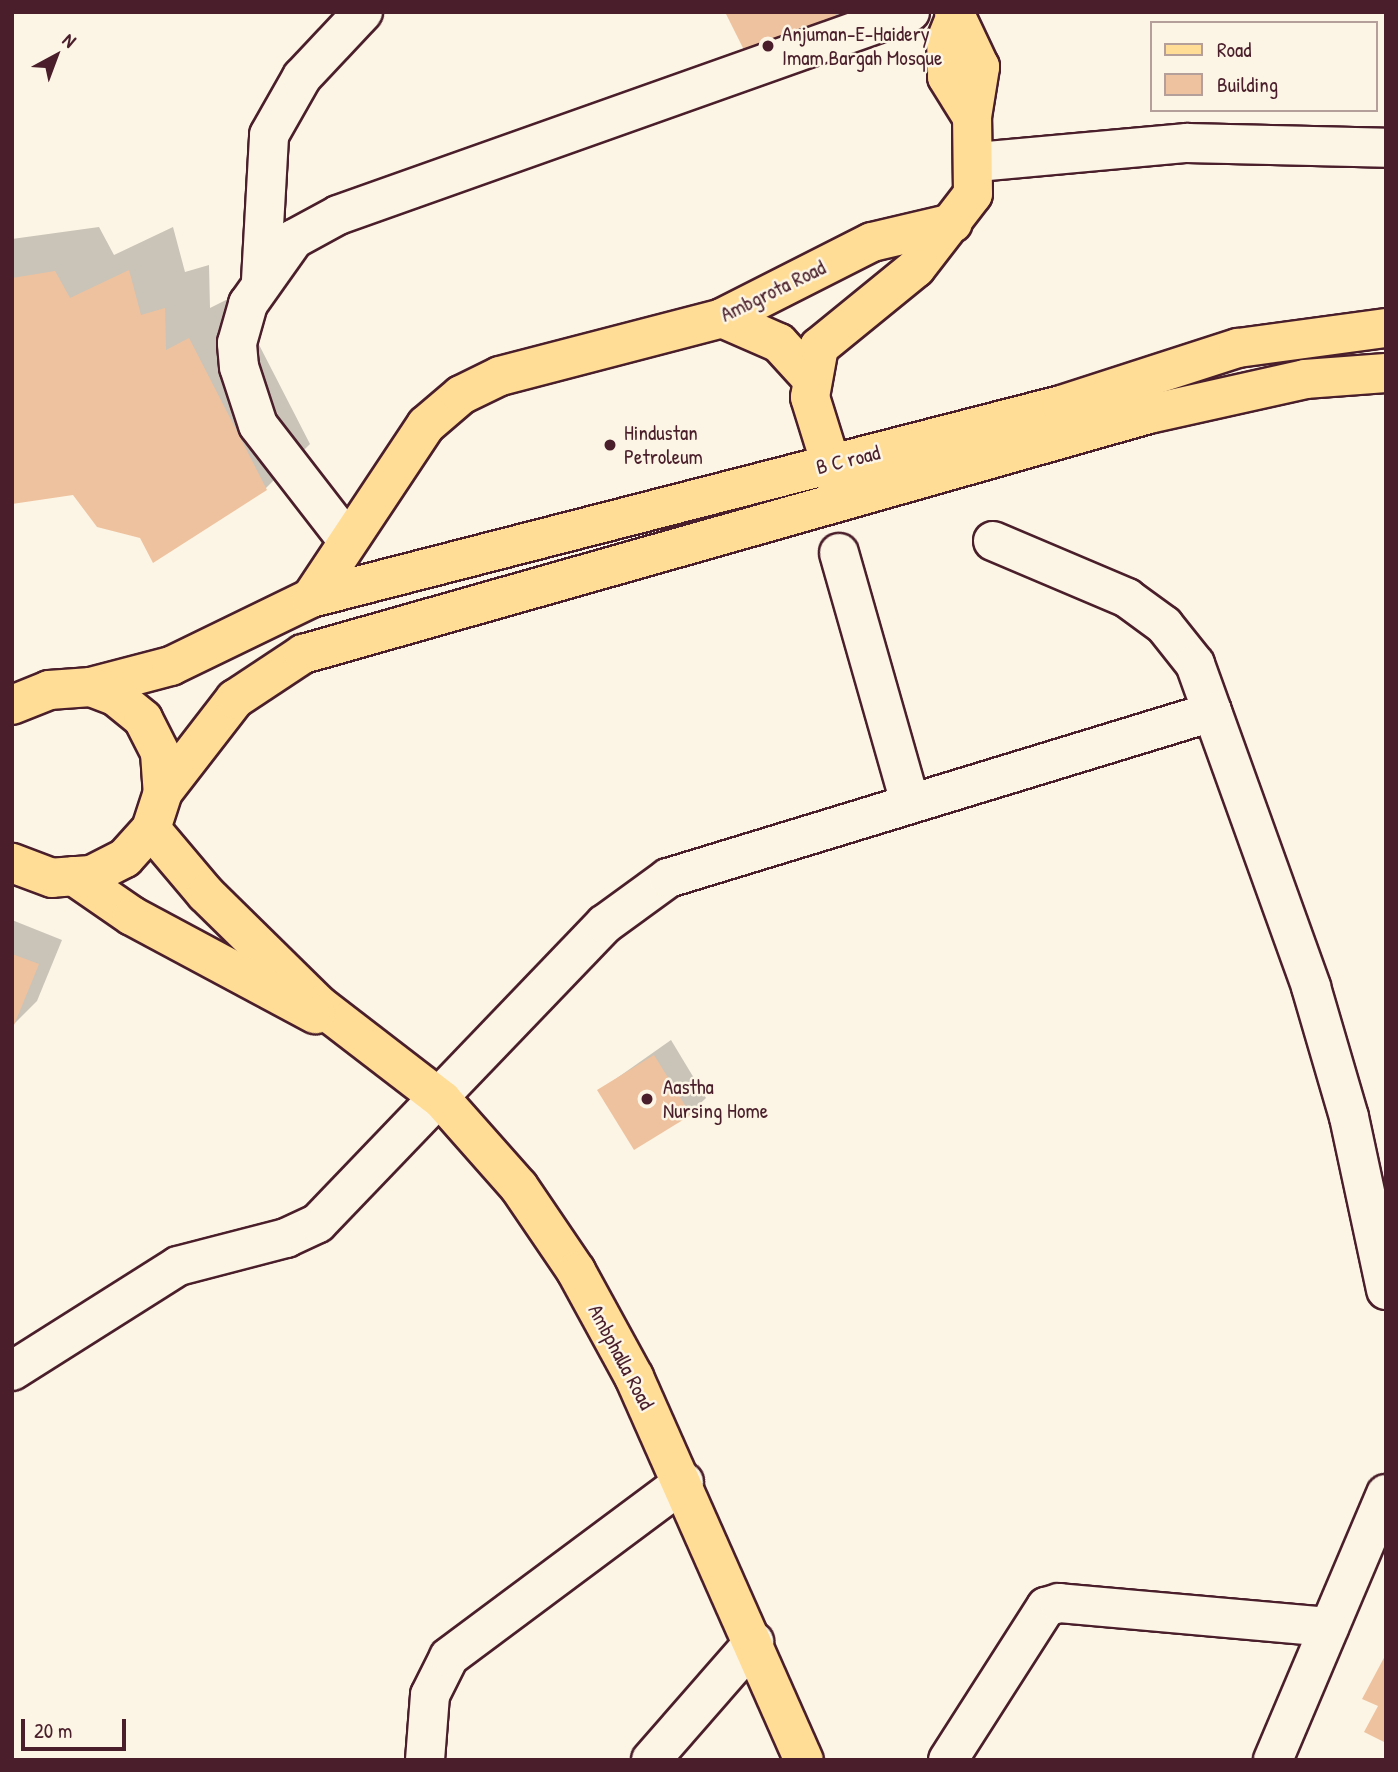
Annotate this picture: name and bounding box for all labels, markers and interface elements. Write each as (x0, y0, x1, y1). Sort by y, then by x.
north arrow (21, 21, 91, 91)
place label: Anjuman-E-Haidery Imam Bargah Mosque (782, 21, 942, 71)
legend (1150, 21, 1377, 112)
text: N (57, 27, 82, 53)
text: Road (1217, 35, 1251, 64)
marker: Anjuman-E-Haidery Imam Bargah Mosque (760, 38, 776, 54)
text: Building (1217, 70, 1278, 99)
street label: Ambgrota Road (716, 255, 830, 327)
place label: Hindustan Petroleum (624, 420, 703, 470)
marker: Hindustan Petroleum (602, 437, 618, 453)
street label: B C road (814, 440, 882, 480)
place label: Aastha Nursing Home (663, 1074, 768, 1124)
marker: Aastha Nursing Home (637, 1089, 657, 1109)
street label: Ambphalla Road (583, 1300, 659, 1414)
scale bar (24, 1706, 130, 1750)
text: 20 m (34, 1716, 72, 1745)

